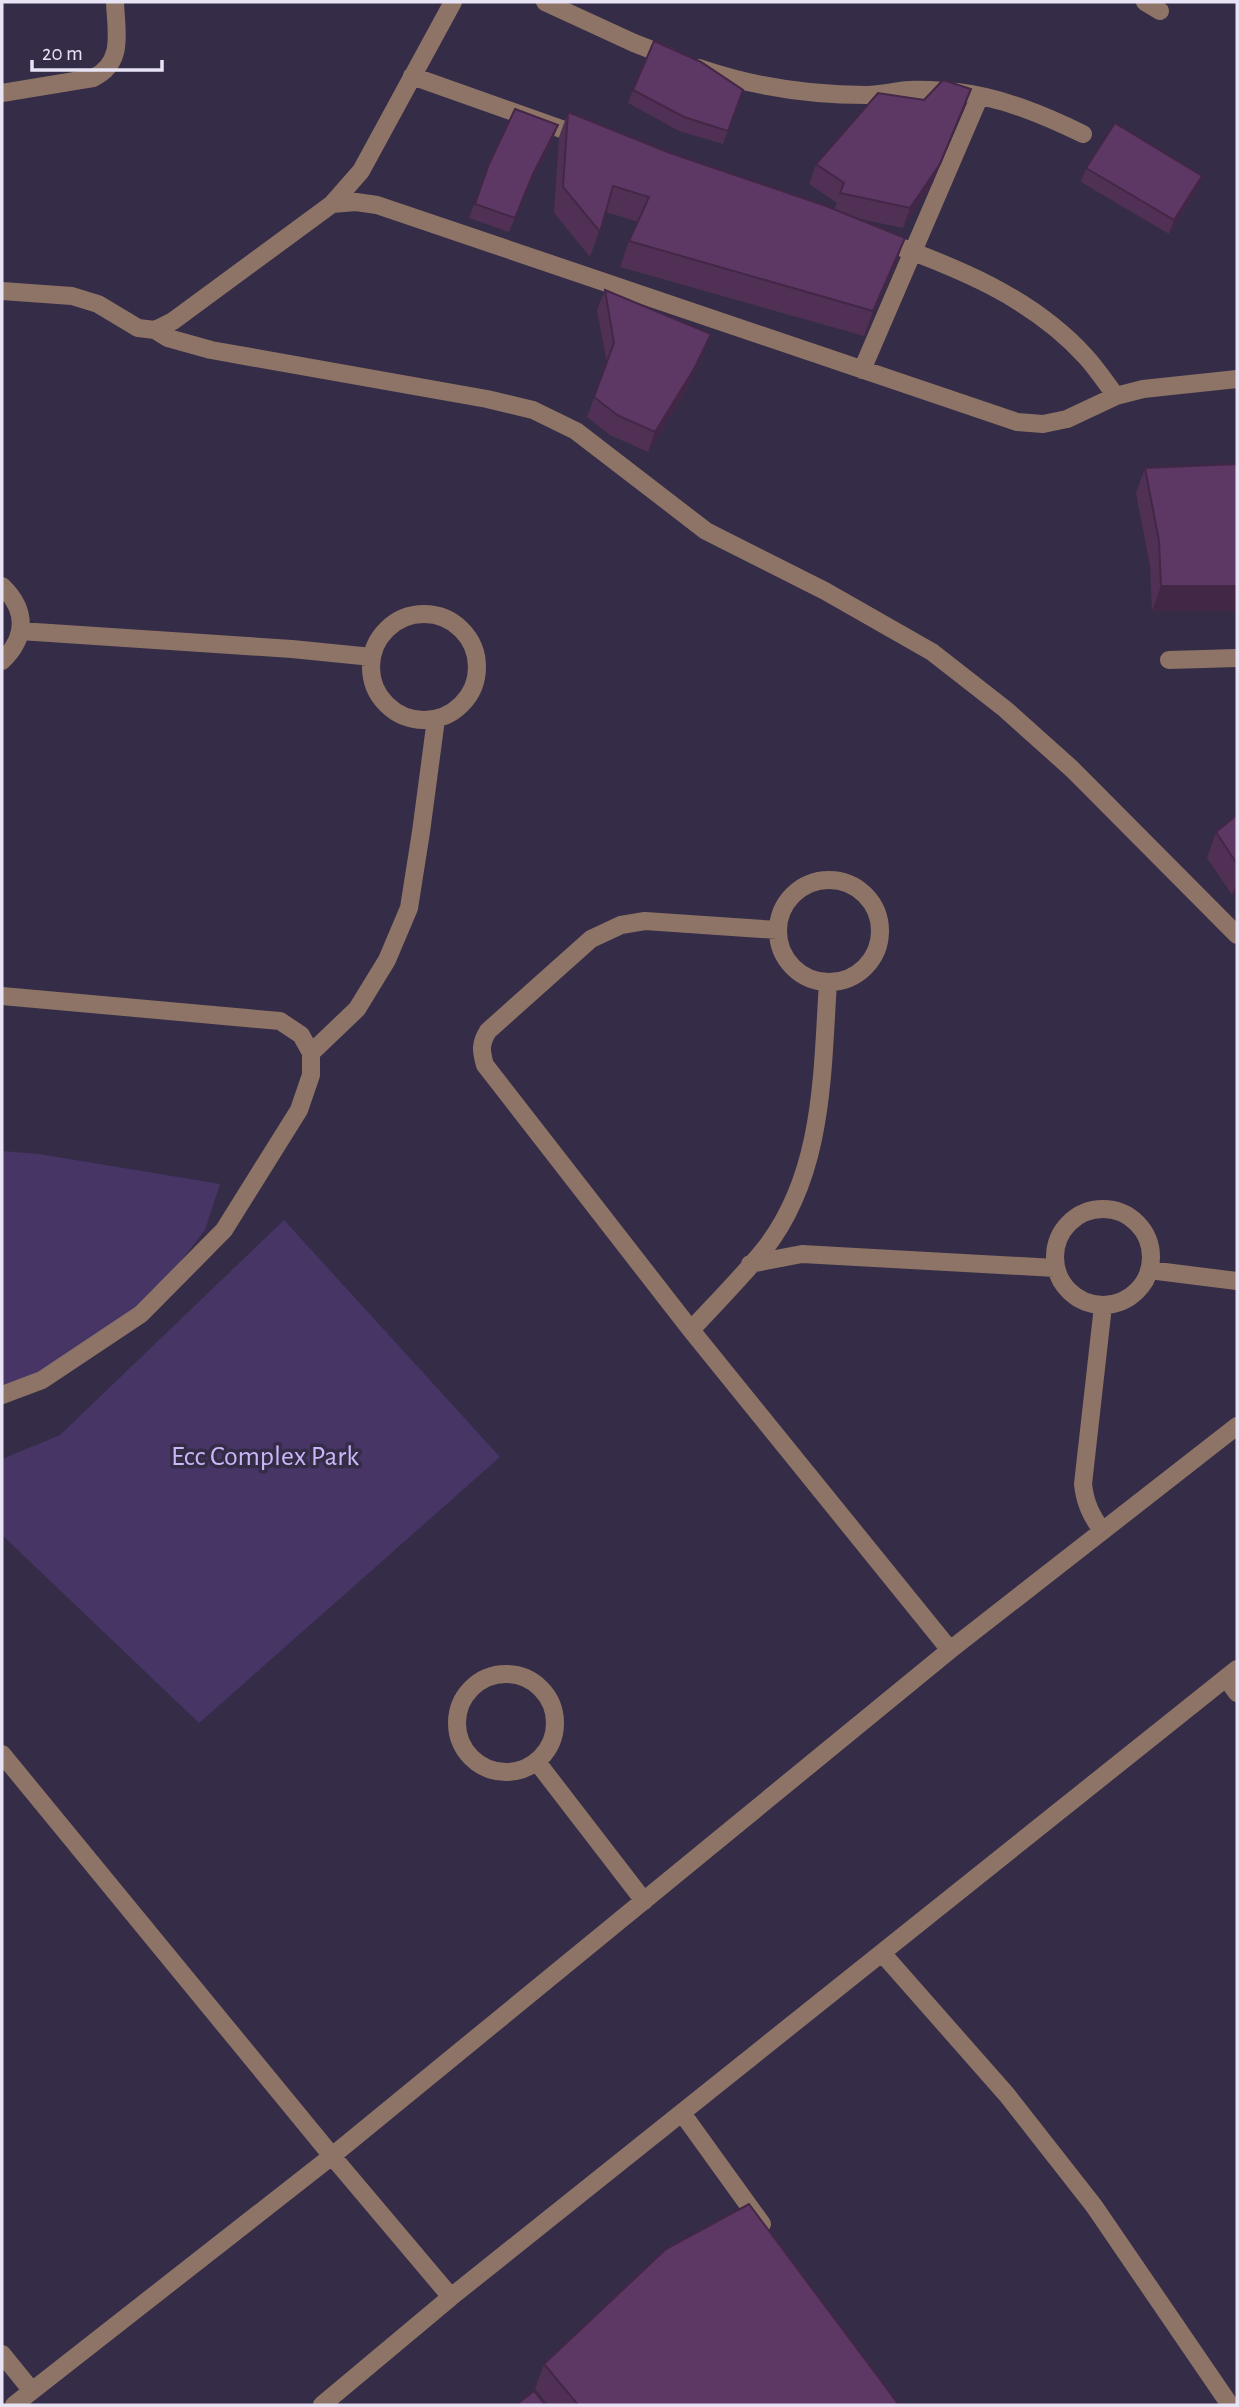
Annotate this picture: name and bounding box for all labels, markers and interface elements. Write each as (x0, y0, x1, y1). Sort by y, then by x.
scale bar (32, 28, 161, 72)
text: 20 m (42, 43, 83, 64)
park label: Ecc Complex Park (171, 1443, 359, 1471)

